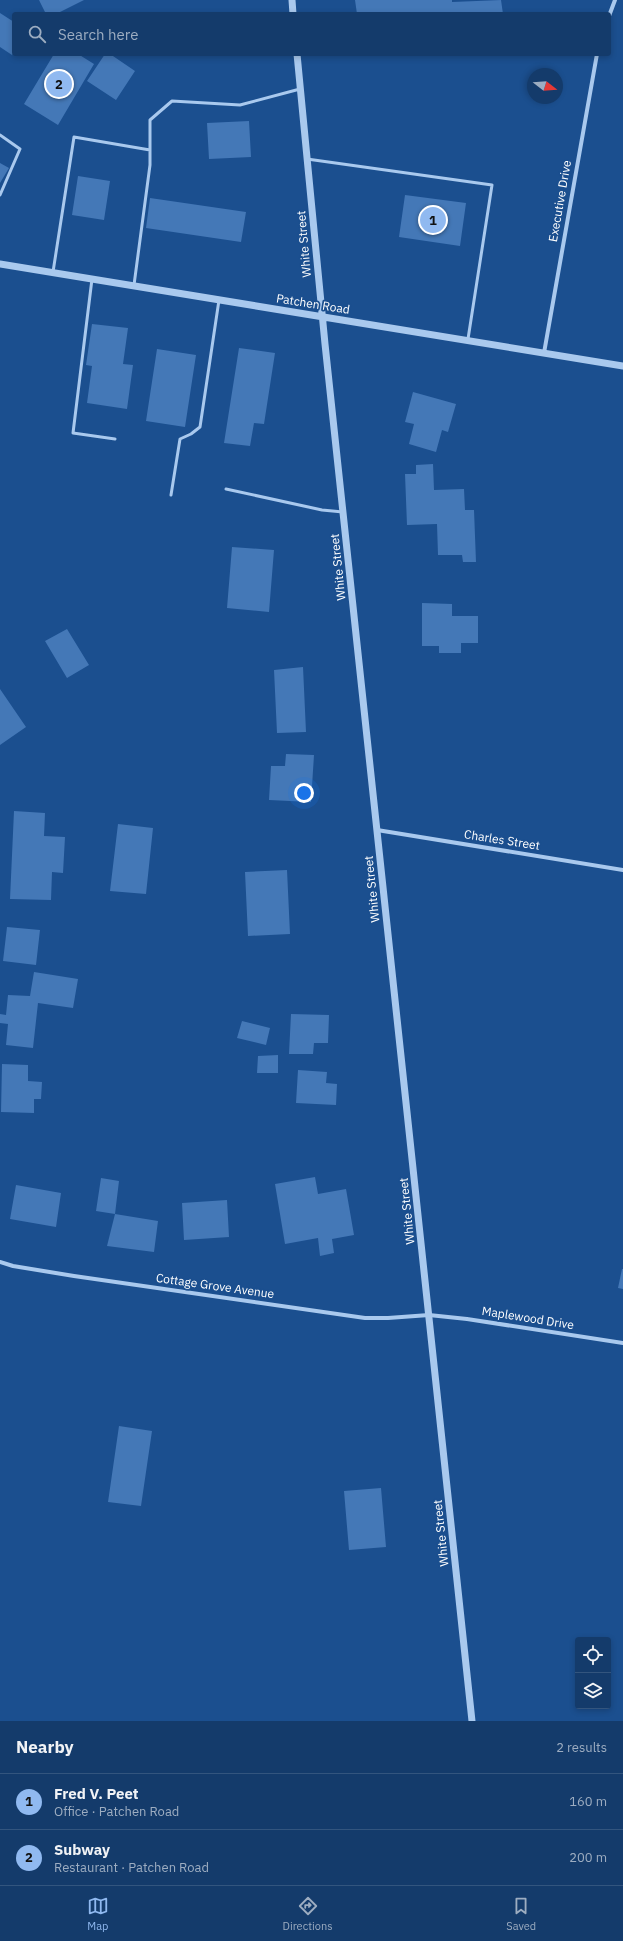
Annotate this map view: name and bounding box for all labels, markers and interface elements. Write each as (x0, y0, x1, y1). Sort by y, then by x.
search box (12, 12, 611, 56)
icon: search (26, 23, 48, 45)
text: Search here (58, 25, 138, 44)
north arrow (527, 68, 563, 104)
pin: 2 (46, 69, 72, 99)
street label: Executive Drive (545, 159, 574, 243)
pin: 1 (420, 205, 446, 235)
street label: White Street (293, 210, 314, 278)
street label: Patchen Road (275, 290, 351, 317)
street label: White Street (327, 533, 348, 601)
your location (294, 783, 314, 803)
street label: Charles Street (463, 826, 541, 853)
street label: White Street (361, 855, 382, 923)
street label: White Street (396, 1177, 417, 1245)
street label: Cottage Grove Avenue (155, 1270, 276, 1301)
street label: Maplewood Drive (481, 1303, 576, 1332)
street label: White Street (430, 1499, 451, 1567)
map controls (575, 1637, 611, 1709)
button: locate (575, 1637, 611, 1673)
button: layers (575, 1673, 611, 1709)
text: Nearby (16, 1736, 74, 1758)
text: 2 results (556, 1739, 607, 1756)
text: Fred V. Peet (54, 1784, 139, 1803)
text: 1 (25, 1793, 33, 1810)
text: 160 m (569, 1793, 607, 1810)
text: Office · Patchen Road (54, 1803, 179, 1820)
text: Subway (54, 1840, 110, 1859)
text: 2 (25, 1849, 33, 1866)
text: 200 m (569, 1849, 607, 1866)
text: Restaurant · Patchen Road (54, 1859, 209, 1876)
tab: Map (87, 1895, 109, 1933)
tab: Directions (283, 1895, 333, 1933)
tab: Saved (506, 1895, 536, 1933)

